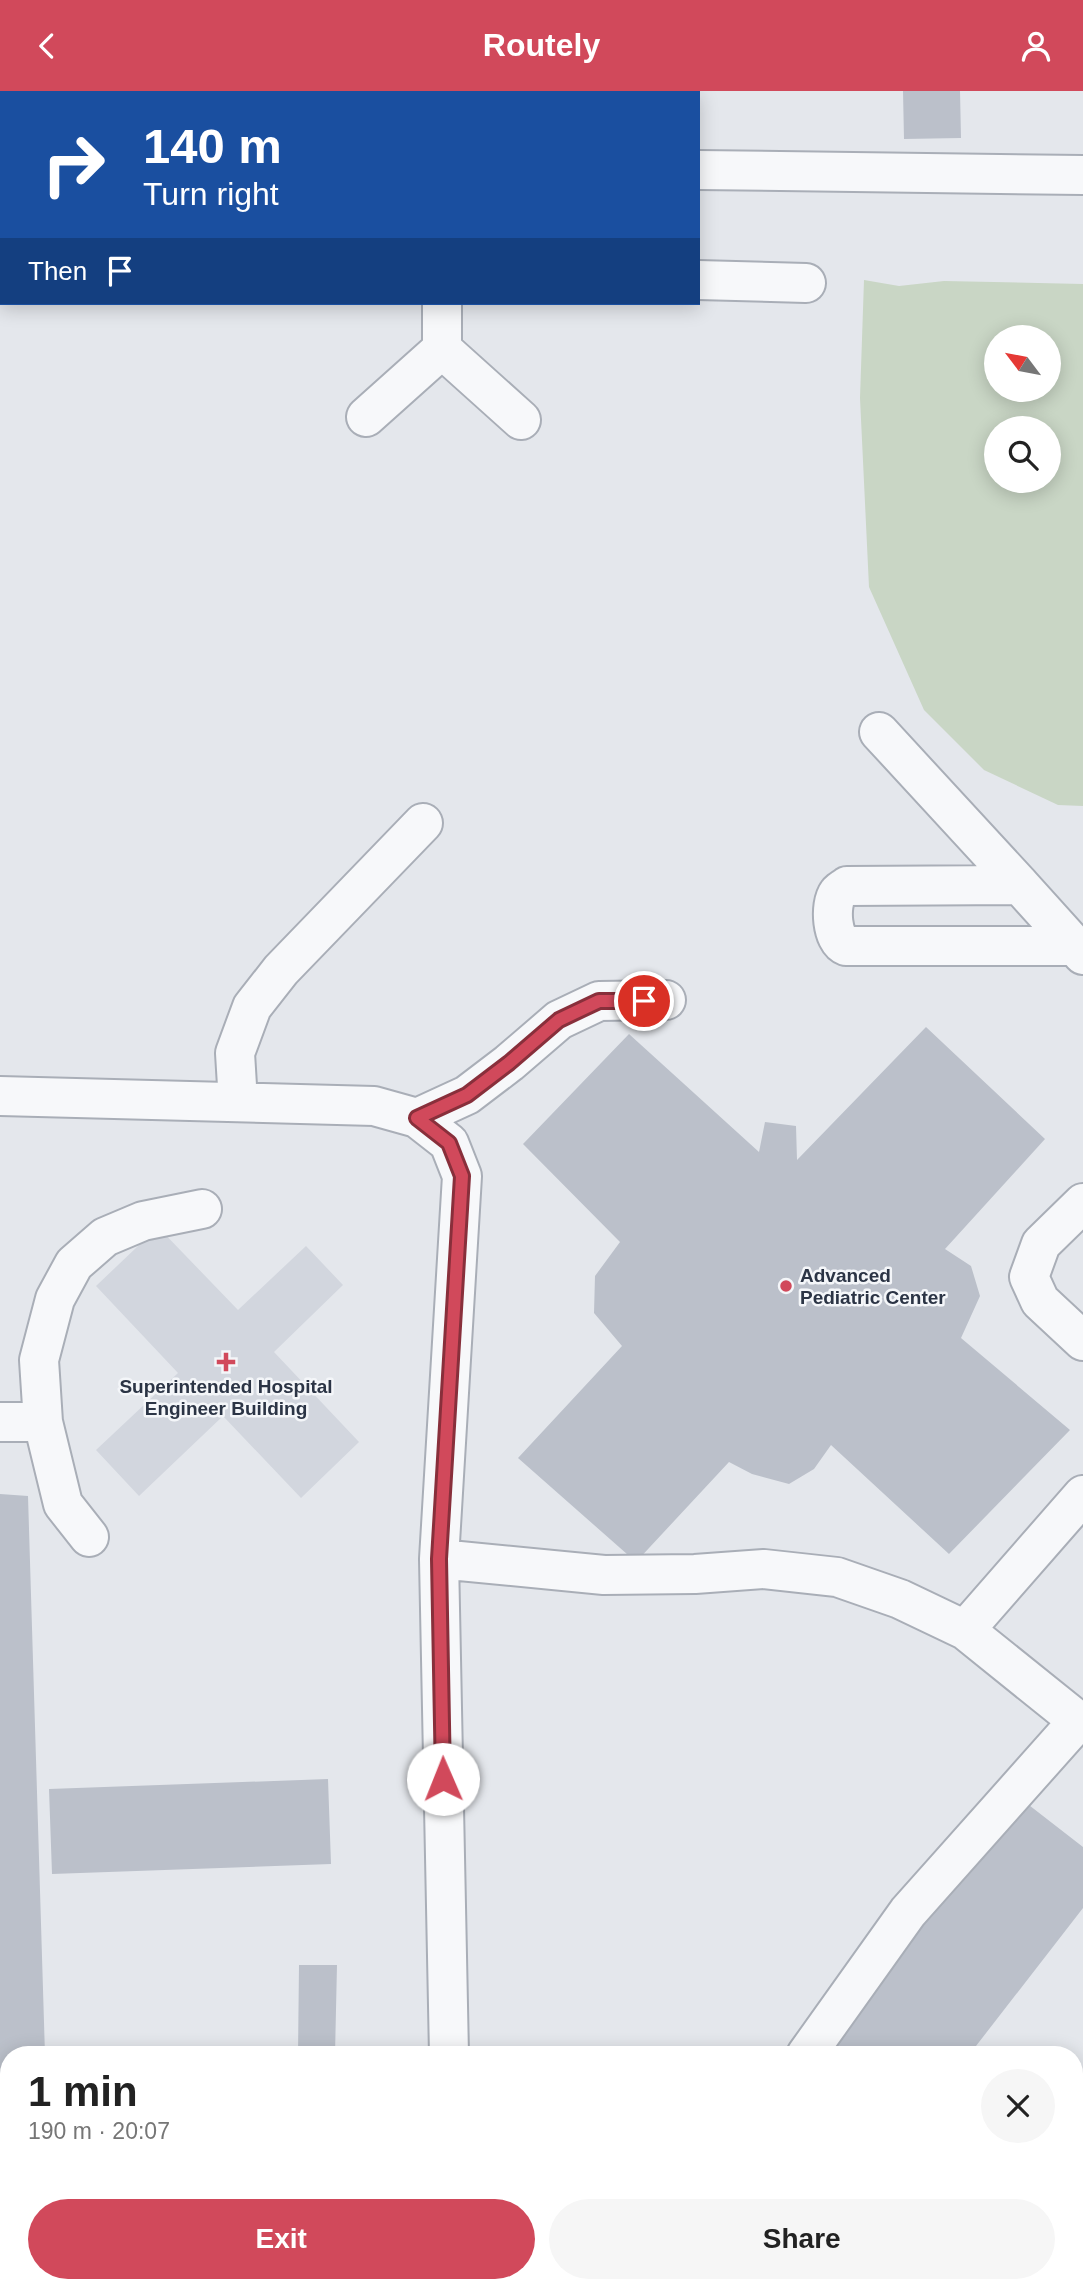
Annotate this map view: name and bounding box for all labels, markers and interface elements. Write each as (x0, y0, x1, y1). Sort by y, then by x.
icon: back (28, 27, 66, 65)
text: Routely (483, 27, 600, 63)
icon: person (1017, 27, 1055, 65)
icon: right (28, 119, 119, 210)
text: 140 m (143, 119, 282, 173)
text: Turn right (143, 176, 279, 212)
icon: arrive (101, 252, 139, 290)
text: Then (28, 256, 87, 286)
north arrow (984, 325, 1060, 403)
map controls (984, 325, 1061, 493)
button: search (984, 416, 1061, 493)
pin (614, 971, 674, 1031)
icon: arrive (625, 982, 663, 1020)
place label: Advanced Pediatric Center (800, 1265, 946, 1308)
marker: Advanced Pediatric Center (778, 1278, 794, 1294)
marker: Superintended Hospital Engineer Building (216, 1352, 236, 1372)
place label: Superintended Hospital Engineer Building (119, 1376, 333, 1419)
position arrow (406, 1742, 480, 1816)
text: 1 min (28, 2068, 138, 2115)
button: close (981, 2069, 1055, 2143)
text: 190 m · 20:07 (28, 2118, 170, 2144)
button: Exit (28, 2199, 535, 2279)
button: Share (549, 2199, 1055, 2279)

